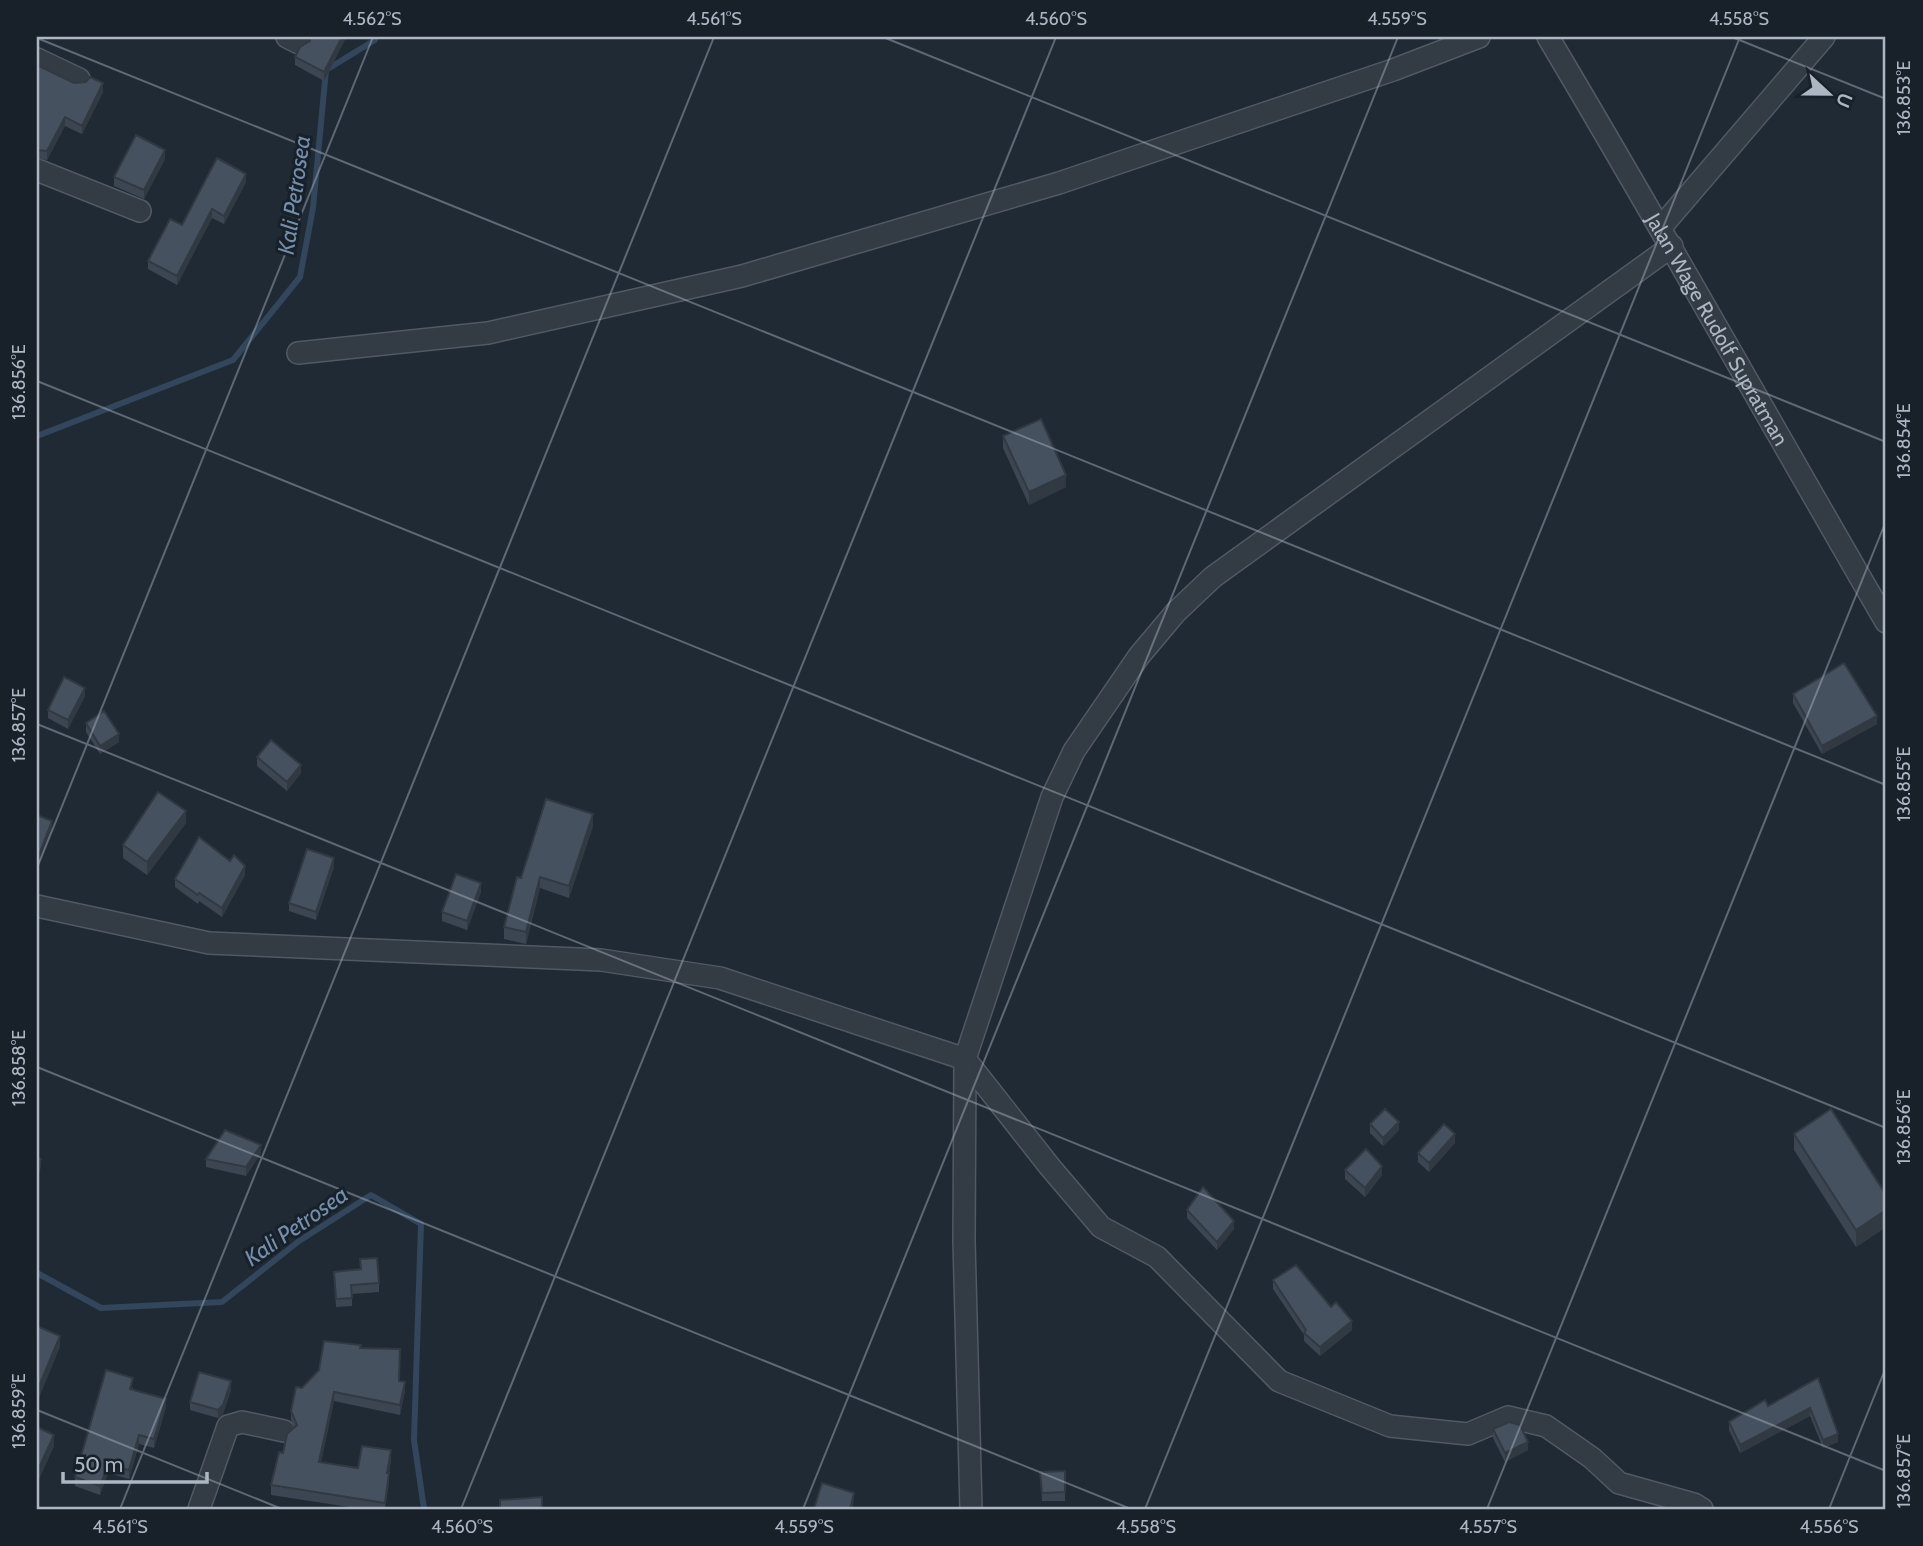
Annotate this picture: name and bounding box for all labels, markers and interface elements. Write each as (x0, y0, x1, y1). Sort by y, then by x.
text: 4.562°S (342, 8, 402, 30)
text: 4.561°S (686, 8, 742, 30)
text: 4.560°S (1025, 8, 1087, 30)
text: 4.559°S (1367, 8, 1427, 30)
text: 4.558°S (1709, 8, 1769, 30)
north arrow (1794, 60, 1864, 130)
text: 136.853°E (1893, 60, 1915, 136)
text: U (1831, 90, 1858, 111)
water label: Kali Petrosea (272, 134, 316, 256)
street label: Jalan Wage Rudolf Supratman (1641, 208, 1794, 450)
text: 136.856°E (8, 344, 30, 420)
text: 136.854°E (1893, 403, 1915, 479)
text: 136.857°E (8, 688, 30, 762)
text: 136.855°E (1893, 746, 1915, 822)
text: 136.858°E (8, 1030, 30, 1106)
text: 136.856°E (1893, 1089, 1915, 1165)
water label: Kali Petrosea (239, 1180, 353, 1272)
text: 136.859°E (8, 1373, 30, 1449)
text: 136.857°E (1893, 1434, 1915, 1508)
scale bar (63, 1441, 206, 1485)
text: 50 m (74, 1452, 123, 1477)
text: 4.561°S (92, 1516, 148, 1538)
text: 4.560°S (431, 1516, 493, 1538)
text: 4.559°S (774, 1516, 834, 1538)
text: 4.558°S (1116, 1516, 1176, 1538)
text: 4.557°S (1459, 1516, 1517, 1538)
text: 4.556°S (1799, 1516, 1859, 1538)

